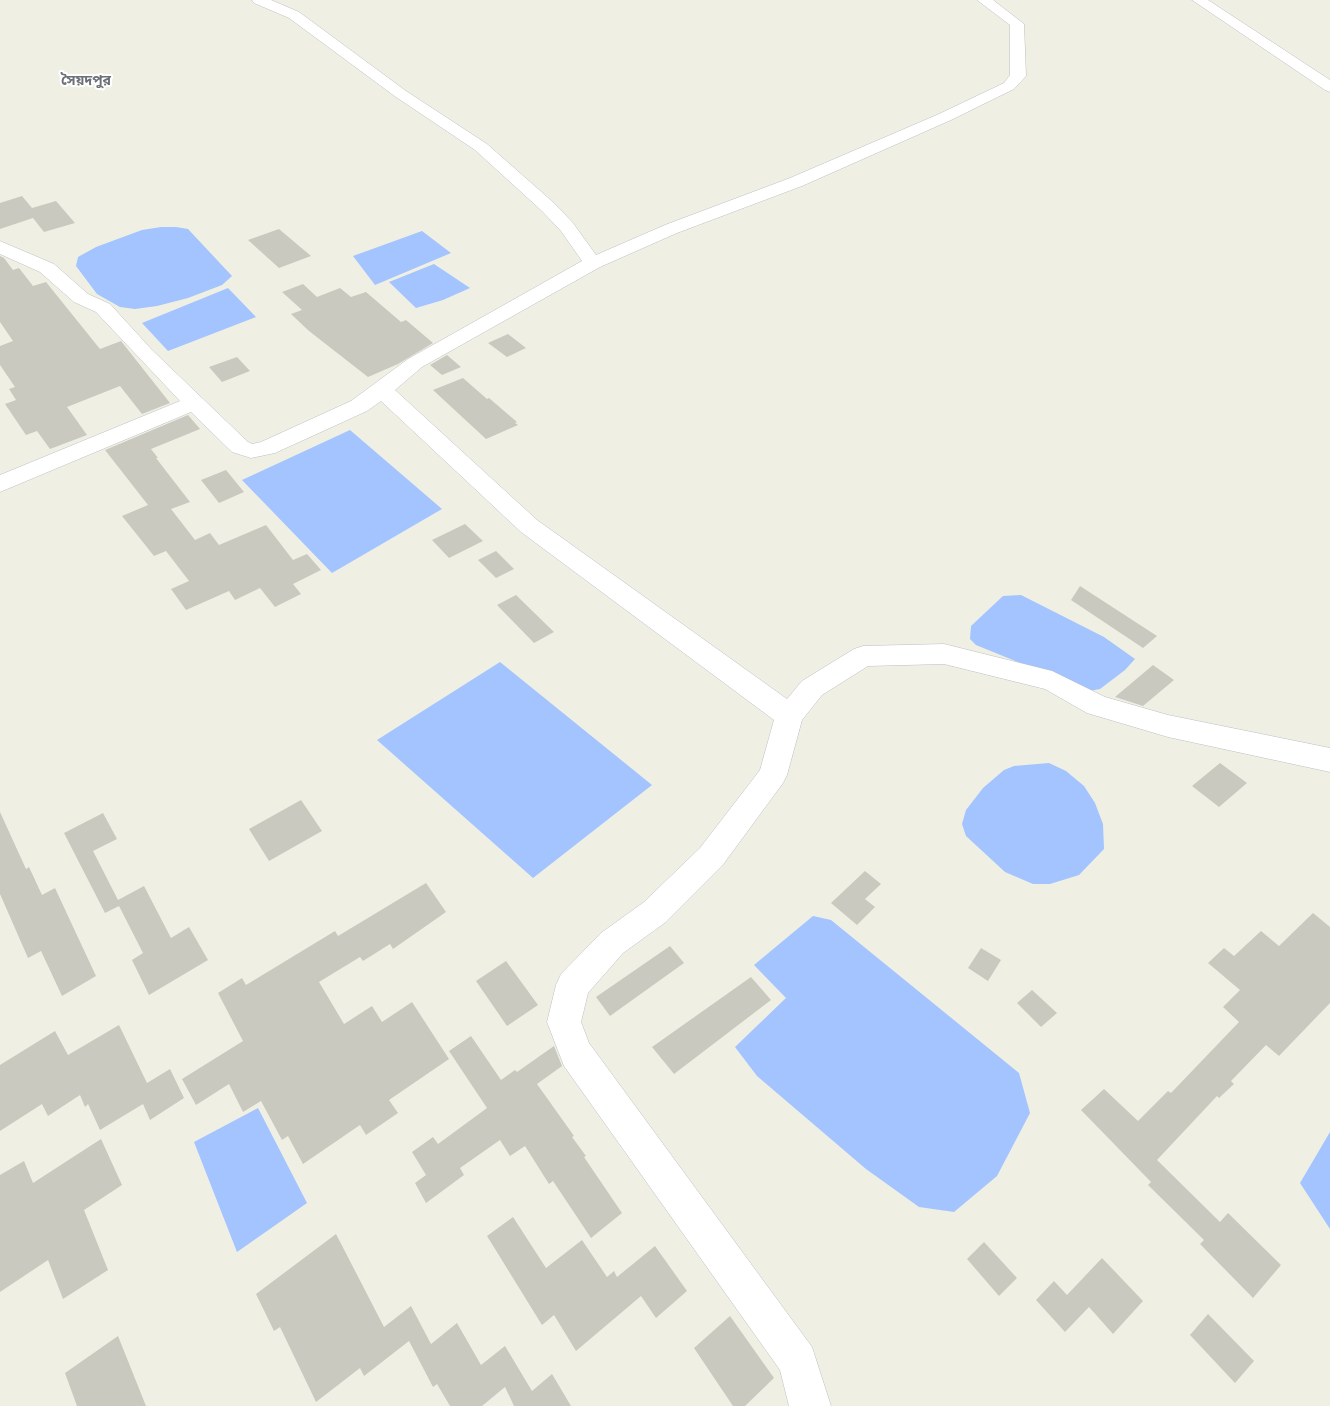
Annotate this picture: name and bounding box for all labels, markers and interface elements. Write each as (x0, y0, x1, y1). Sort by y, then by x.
district label: সৈয়দপুর (61, 73, 111, 89)

